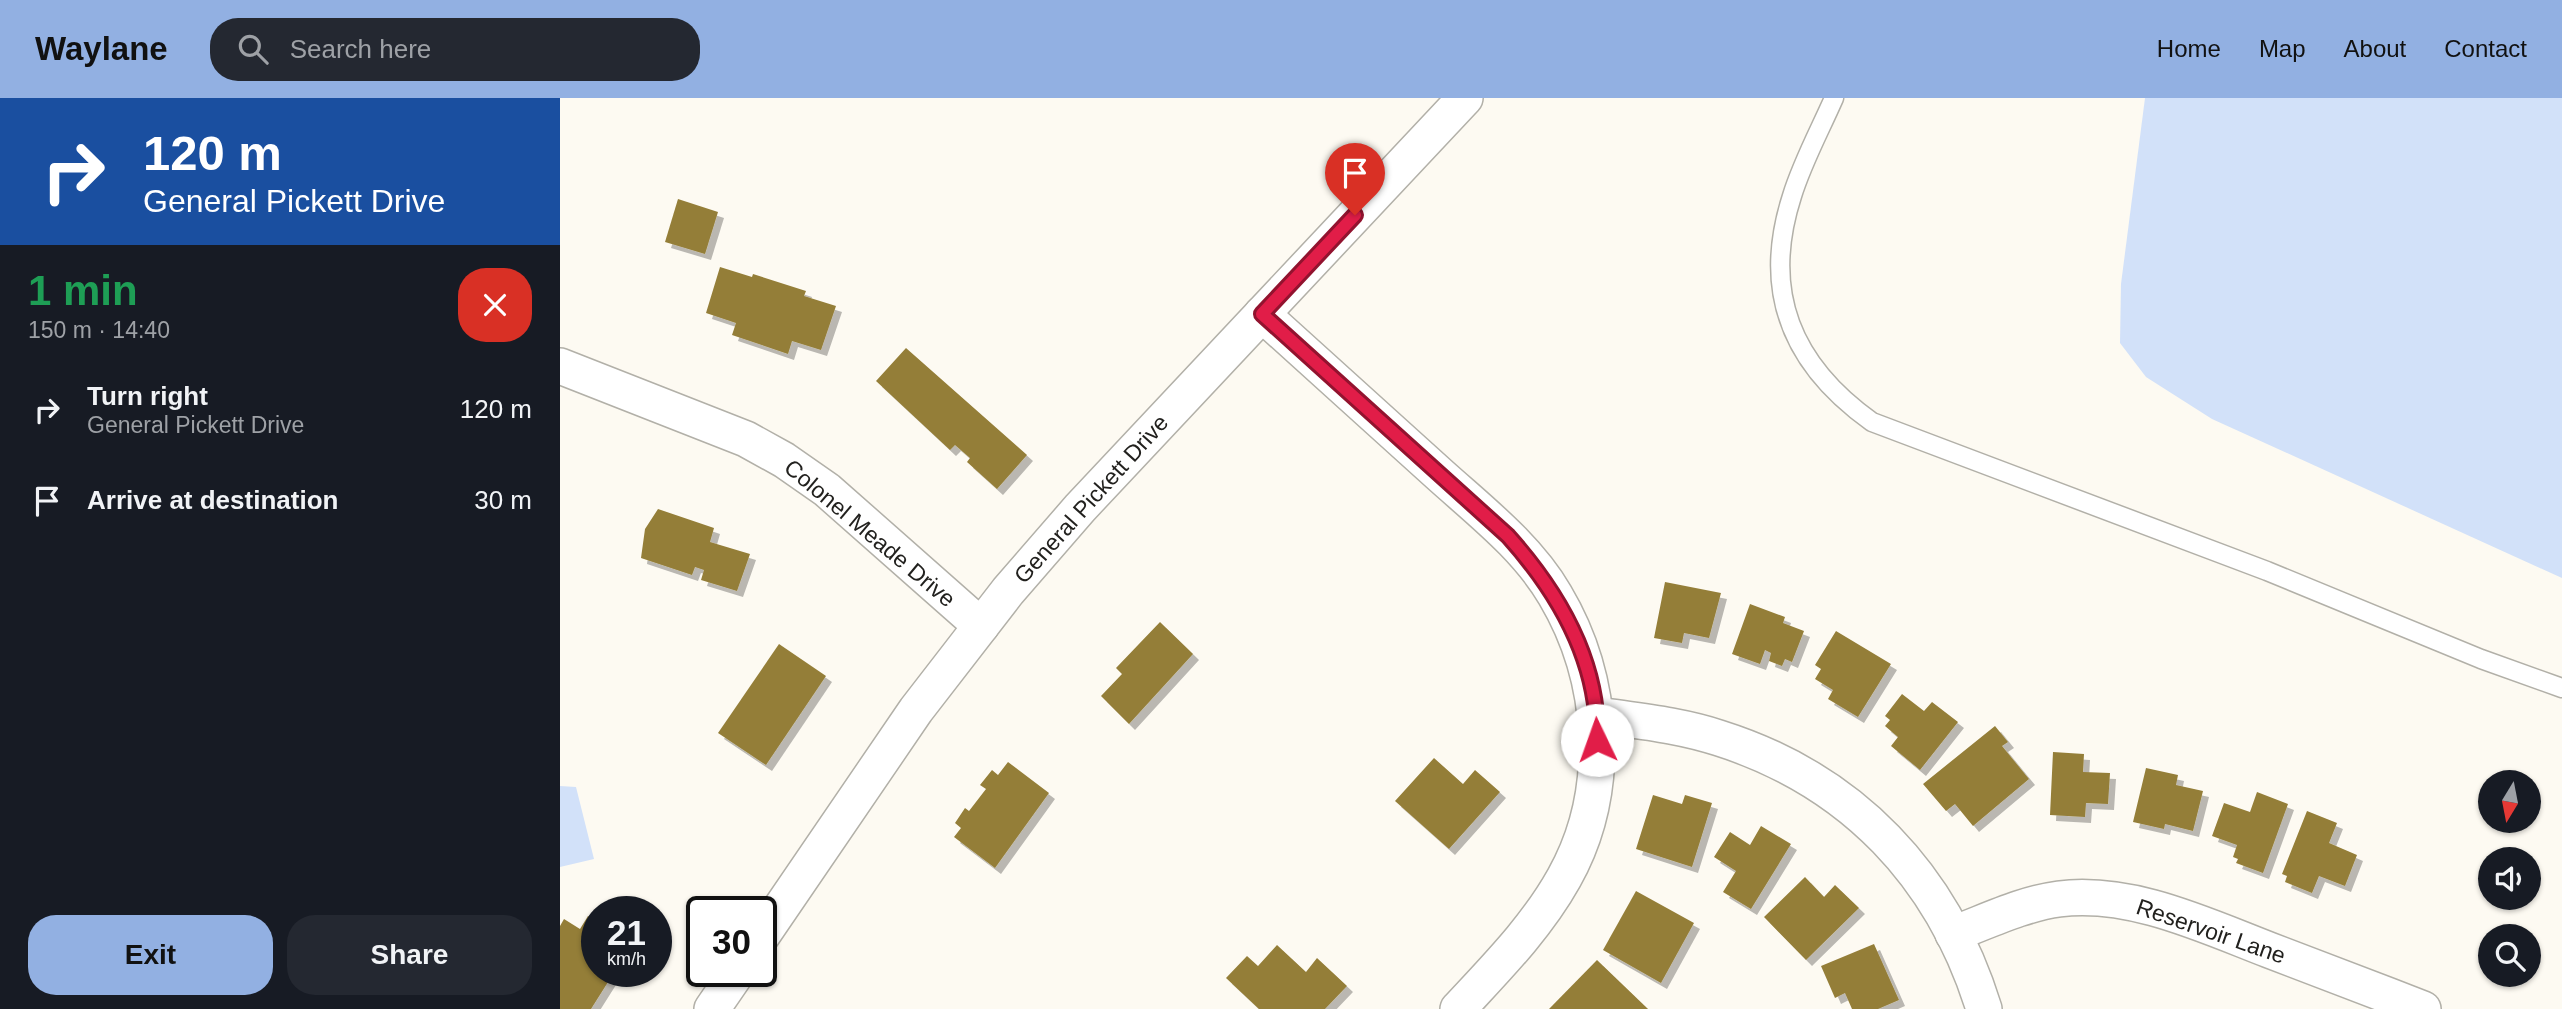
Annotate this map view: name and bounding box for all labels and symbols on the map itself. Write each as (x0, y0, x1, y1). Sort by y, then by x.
pin (1325, 143, 1385, 215)
street label: General Pickett Drive (1009, 410, 1173, 588)
street label: Colonel Meade Drive (779, 454, 961, 612)
position arrow (1560, 703, 1634, 777)
north arrow (2478, 770, 2541, 833)
street label: Reservoir Lane (2133, 893, 2289, 969)
speed limit sign: 30 (686, 896, 777, 987)

